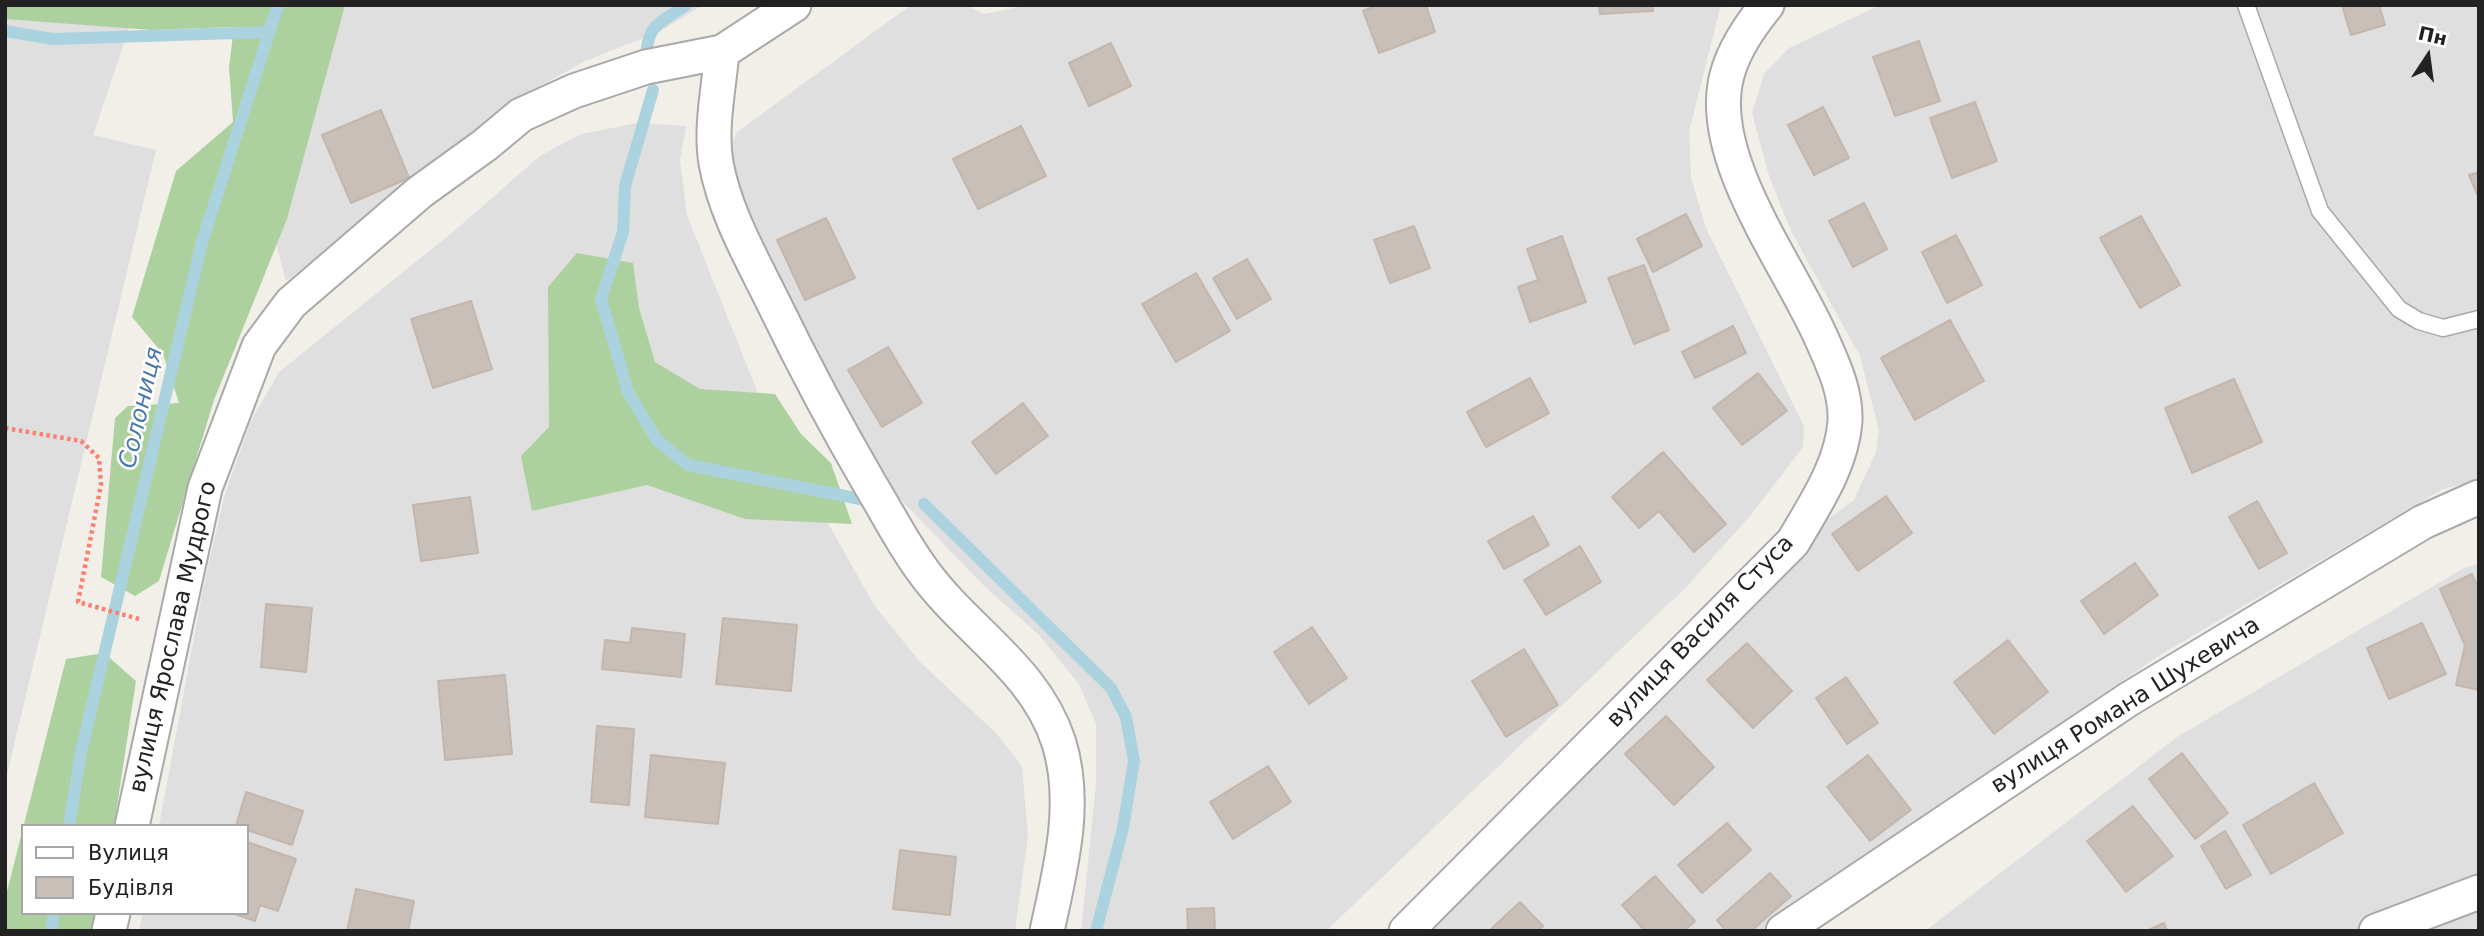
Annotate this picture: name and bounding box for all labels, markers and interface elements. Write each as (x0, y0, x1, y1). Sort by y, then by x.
north arrow (2393, 21, 2463, 91)
text: Пн (2416, 22, 2449, 50)
water label: Солониця (114, 345, 170, 471)
street label: вулиця Ярослава Мудрого (125, 479, 223, 795)
street label: вулиця Василя Стуса (1602, 530, 1800, 734)
street label: вулиця Романа Шухевича (1987, 612, 2265, 800)
legend (21, 824, 248, 915)
text: Вулиця (88, 841, 169, 865)
text: Будівля (88, 876, 174, 900)

